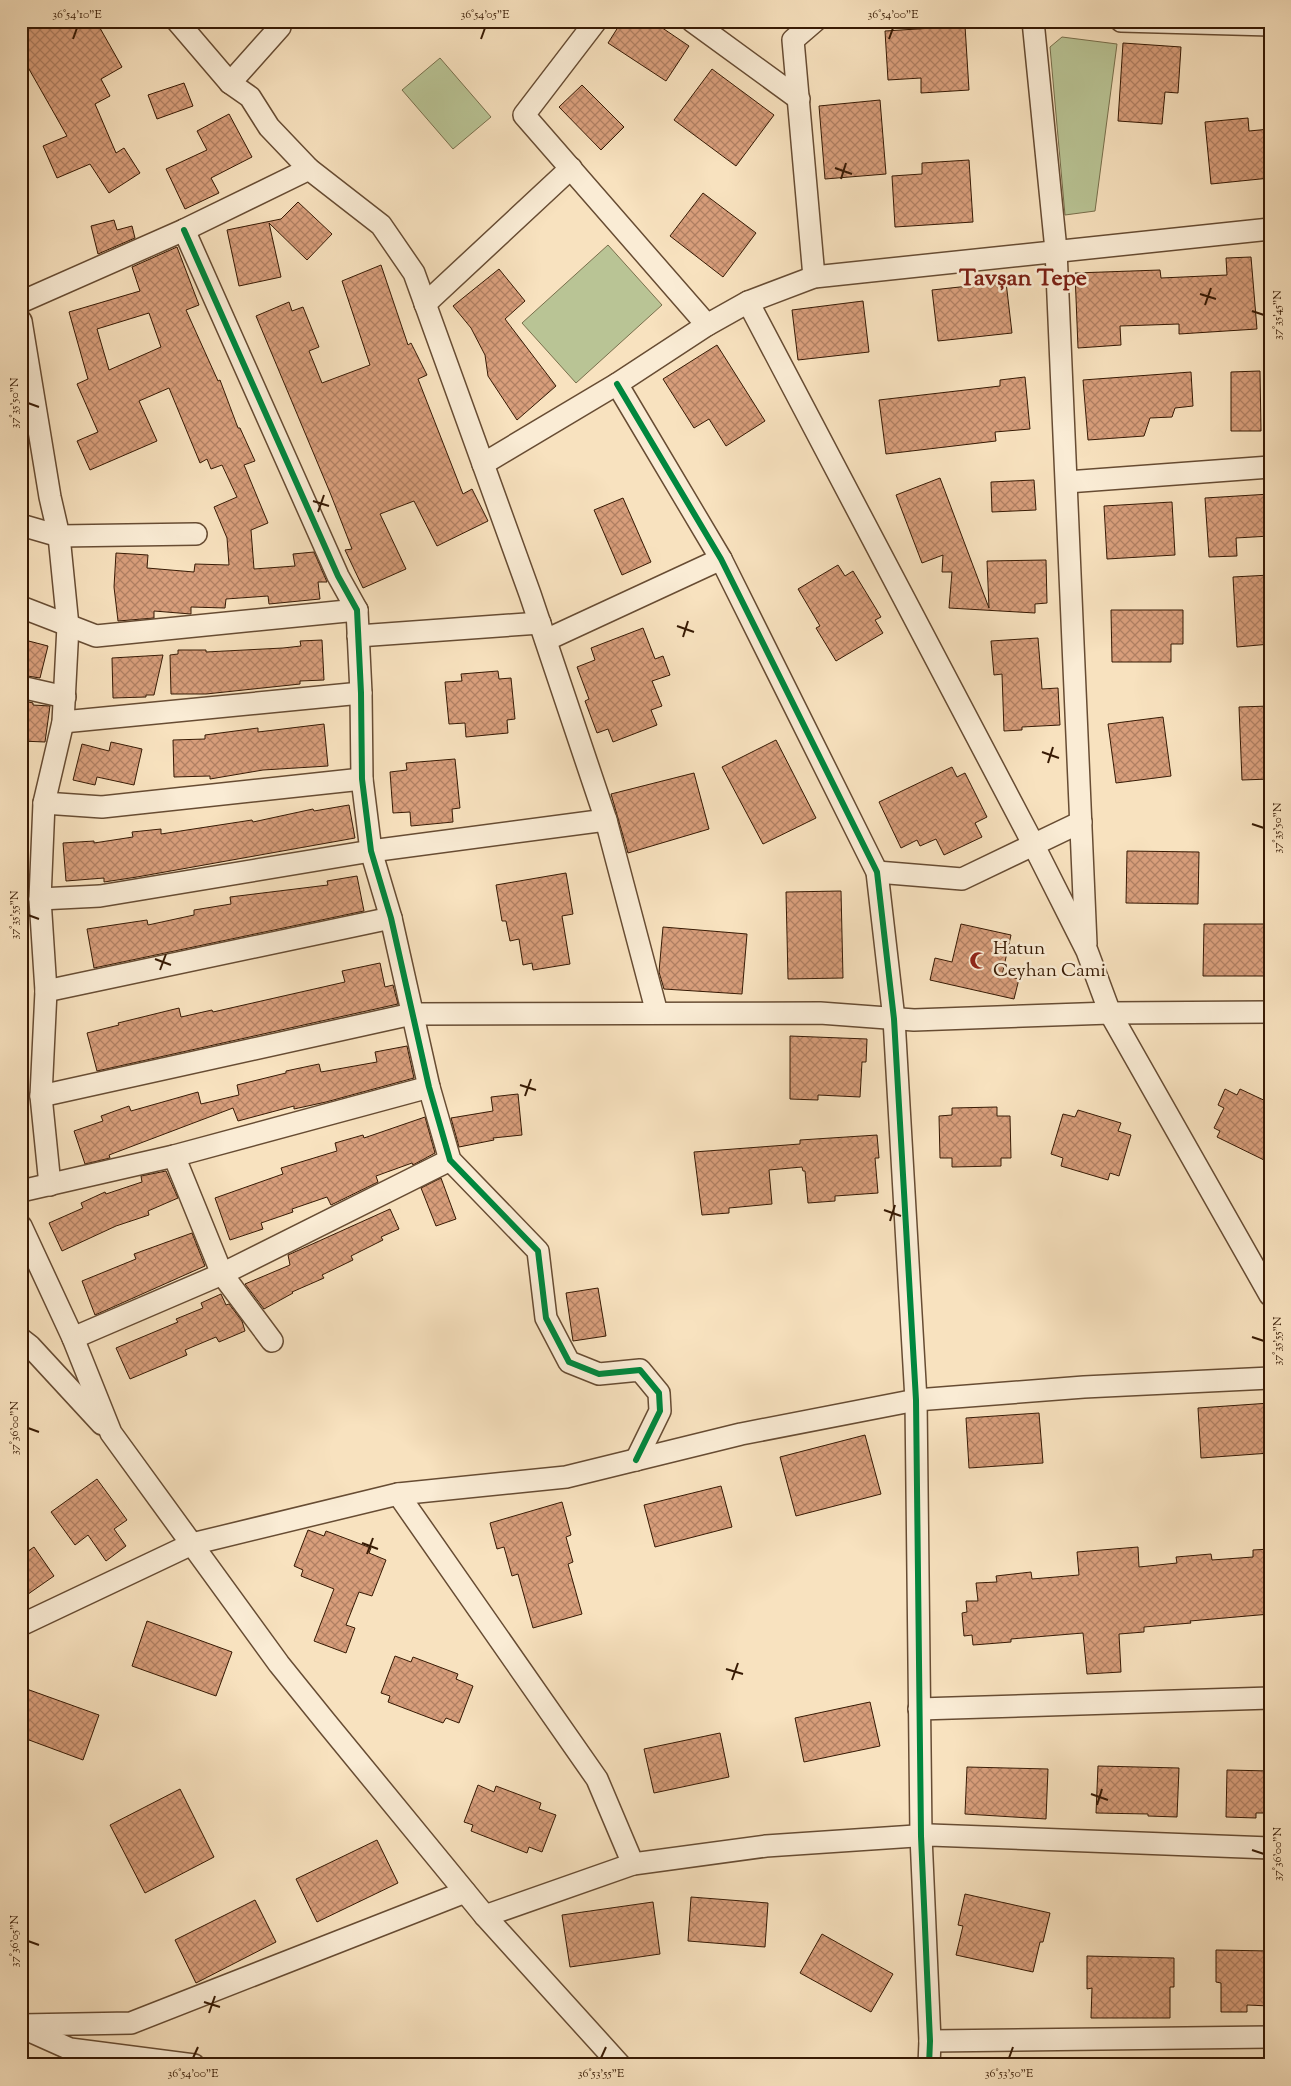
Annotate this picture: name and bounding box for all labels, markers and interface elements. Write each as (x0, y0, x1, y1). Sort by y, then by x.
text: 36°54'10"E (52, 6, 102, 24)
text: 36°54'05"E (460, 6, 510, 24)
text: 36°54'00"E (867, 6, 919, 24)
district label: Tavşan Tepe (959, 262, 1087, 296)
text: 37°35'45"N (1269, 290, 1287, 340)
text: 37°35'50"N (6, 377, 24, 428)
text: 37°35'50"N (1269, 802, 1287, 853)
text: 37°35'55"N (6, 890, 24, 940)
place label: Hatun Ceyhan Cami (993, 936, 1106, 985)
mosque icon: Hatun Ceyhan Cami (969, 950, 989, 970)
text: 37°35'55"N (1269, 1316, 1287, 1366)
text: 37°36'00"N (6, 1400, 24, 1455)
text: 37°36'00"N (1269, 1826, 1287, 1881)
text: 37°36'05"N (6, 1914, 24, 1967)
text: 36°54'00"E (167, 2065, 219, 2083)
text: 36°53'55"E (578, 2065, 625, 2083)
text: 36°53'50"E (985, 2065, 1034, 2083)

